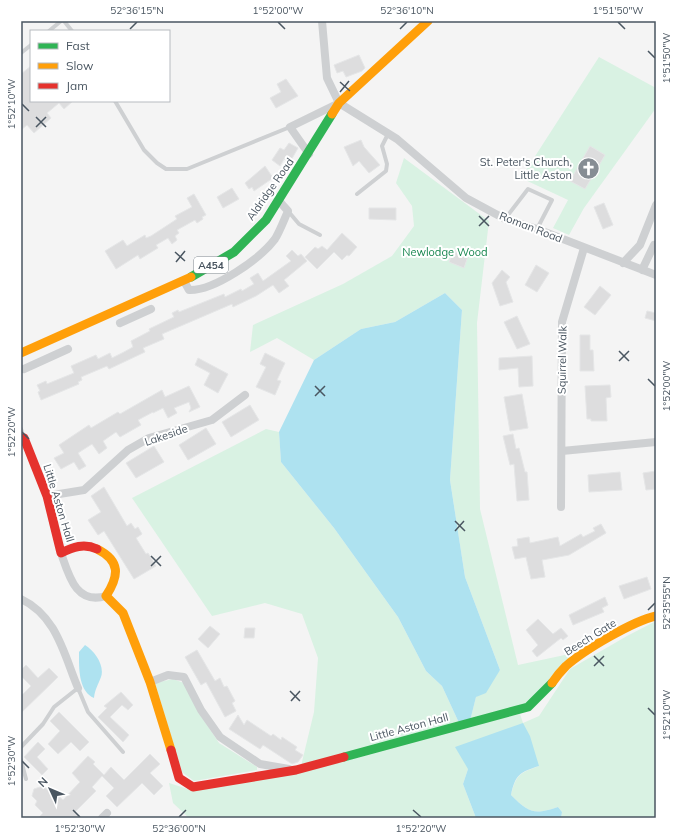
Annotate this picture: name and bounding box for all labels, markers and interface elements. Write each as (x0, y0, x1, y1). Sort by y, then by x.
text: 52°36'15"N (110, 4, 164, 17)
text: 1°52'00"W (253, 4, 303, 17)
text: 52°36'10"N (380, 4, 434, 17)
text: 1°51'50"W (593, 4, 643, 17)
legend (30, 30, 170, 102)
text: 1°51'50"W (660, 33, 673, 83)
text: Fast (66, 38, 90, 53)
text: Slow (66, 58, 94, 73)
text: Jam (66, 78, 88, 93)
text: 1°52'10"W (5, 79, 18, 129)
street label: Aldridge Road (243, 155, 297, 223)
place label: St. Peter's Church, Little Aston (480, 155, 572, 182)
church icon: St. Peter's Church, Little Aston (575, 155, 601, 181)
street label: Roman Road (498, 209, 564, 245)
park label: Newlodge Wood (402, 245, 488, 259)
road number: A454 (194, 257, 228, 273)
street label: Squirrel Walk (554, 325, 570, 394)
text: 1°52'00"W (660, 361, 673, 411)
text: 1°52'20"W (5, 407, 18, 457)
street label: Lakeside (143, 421, 189, 449)
street label: Little Aston Hall (41, 462, 77, 544)
text: 52°35'55"N (660, 576, 673, 630)
street label: Beech Gate (561, 616, 619, 658)
text: 1°52'10"W (660, 690, 673, 740)
street label: Little Aston Hall (368, 710, 450, 744)
text: 1°52'30"W (5, 736, 18, 786)
north arrow (30, 769, 70, 809)
text: N (35, 774, 51, 790)
text: 1°52'30"W (55, 822, 105, 835)
text: 52°36'00"N (152, 822, 206, 835)
text: 1°52'20"W (396, 822, 446, 835)

